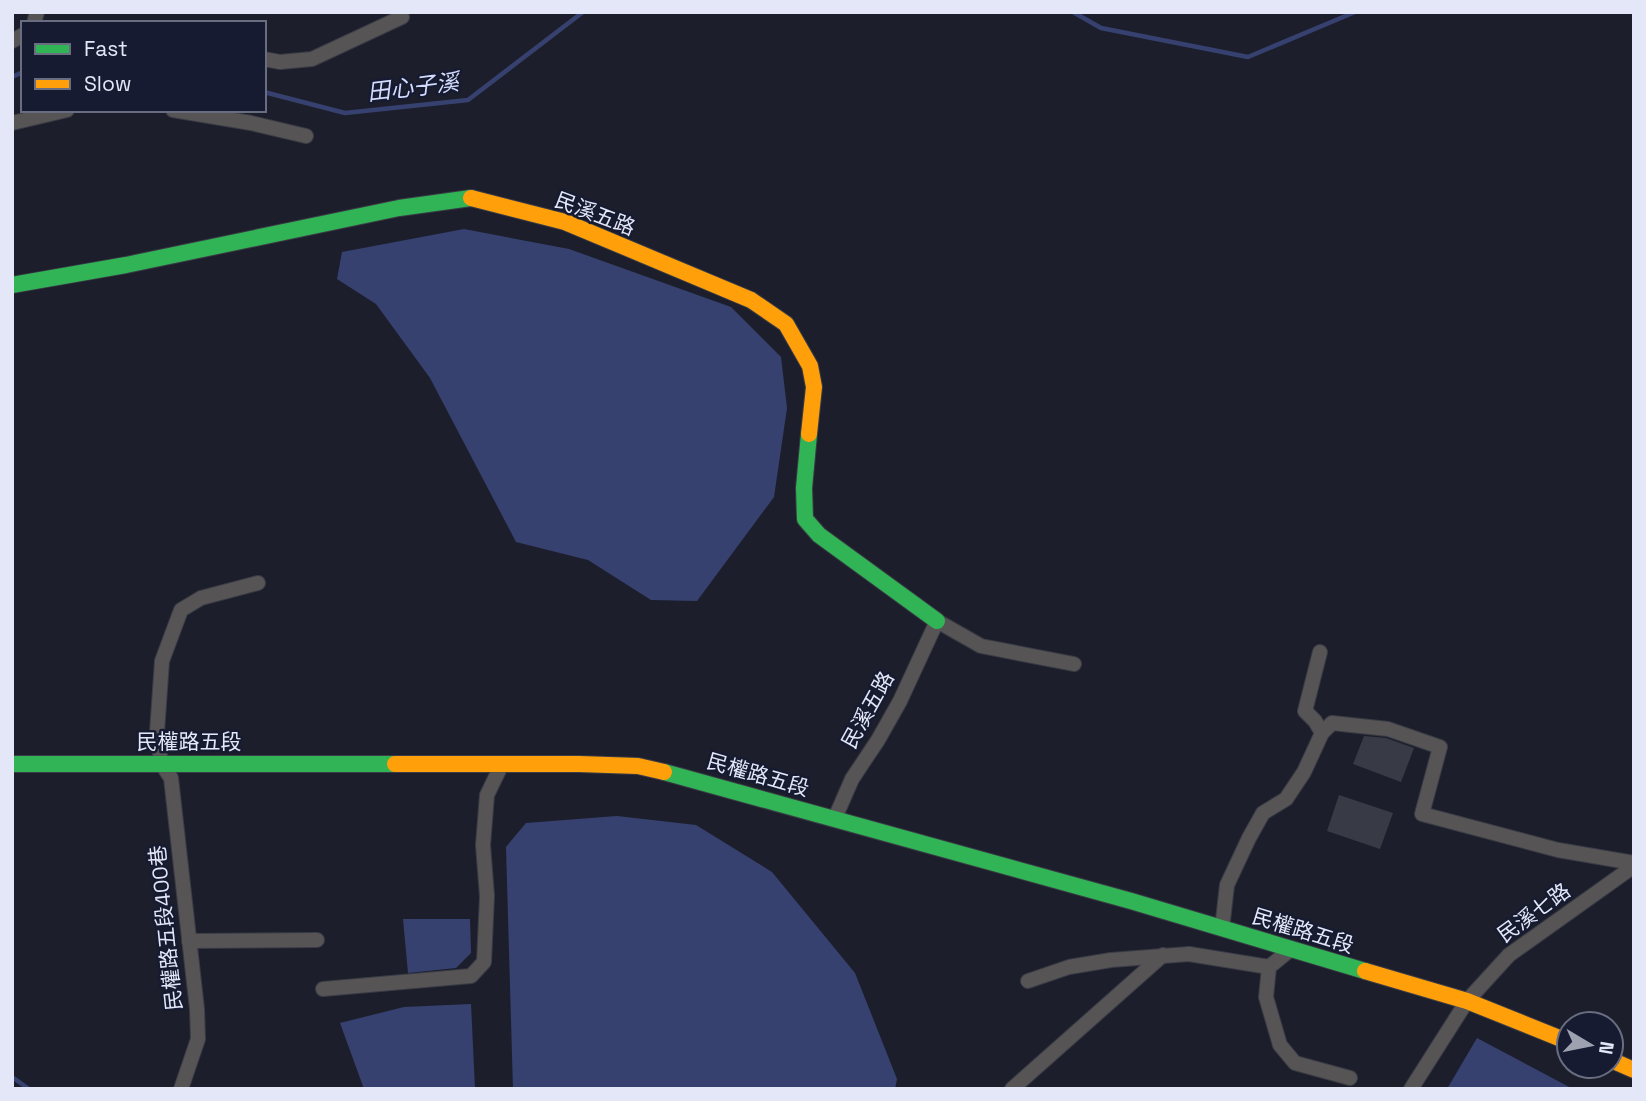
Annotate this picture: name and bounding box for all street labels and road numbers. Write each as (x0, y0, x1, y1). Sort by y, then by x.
street label: 民溪五路 (551, 186, 639, 241)
street label: 民溪五路 (835, 666, 900, 753)
street label: 民權路五段 (137, 728, 242, 755)
street label: 民權路五段 (704, 747, 812, 802)
street label: 民權路五段400巷 (143, 844, 188, 1012)
street label: 民溪七路 (1492, 877, 1576, 948)
street label: 民權路五段 (1249, 902, 1357, 959)

